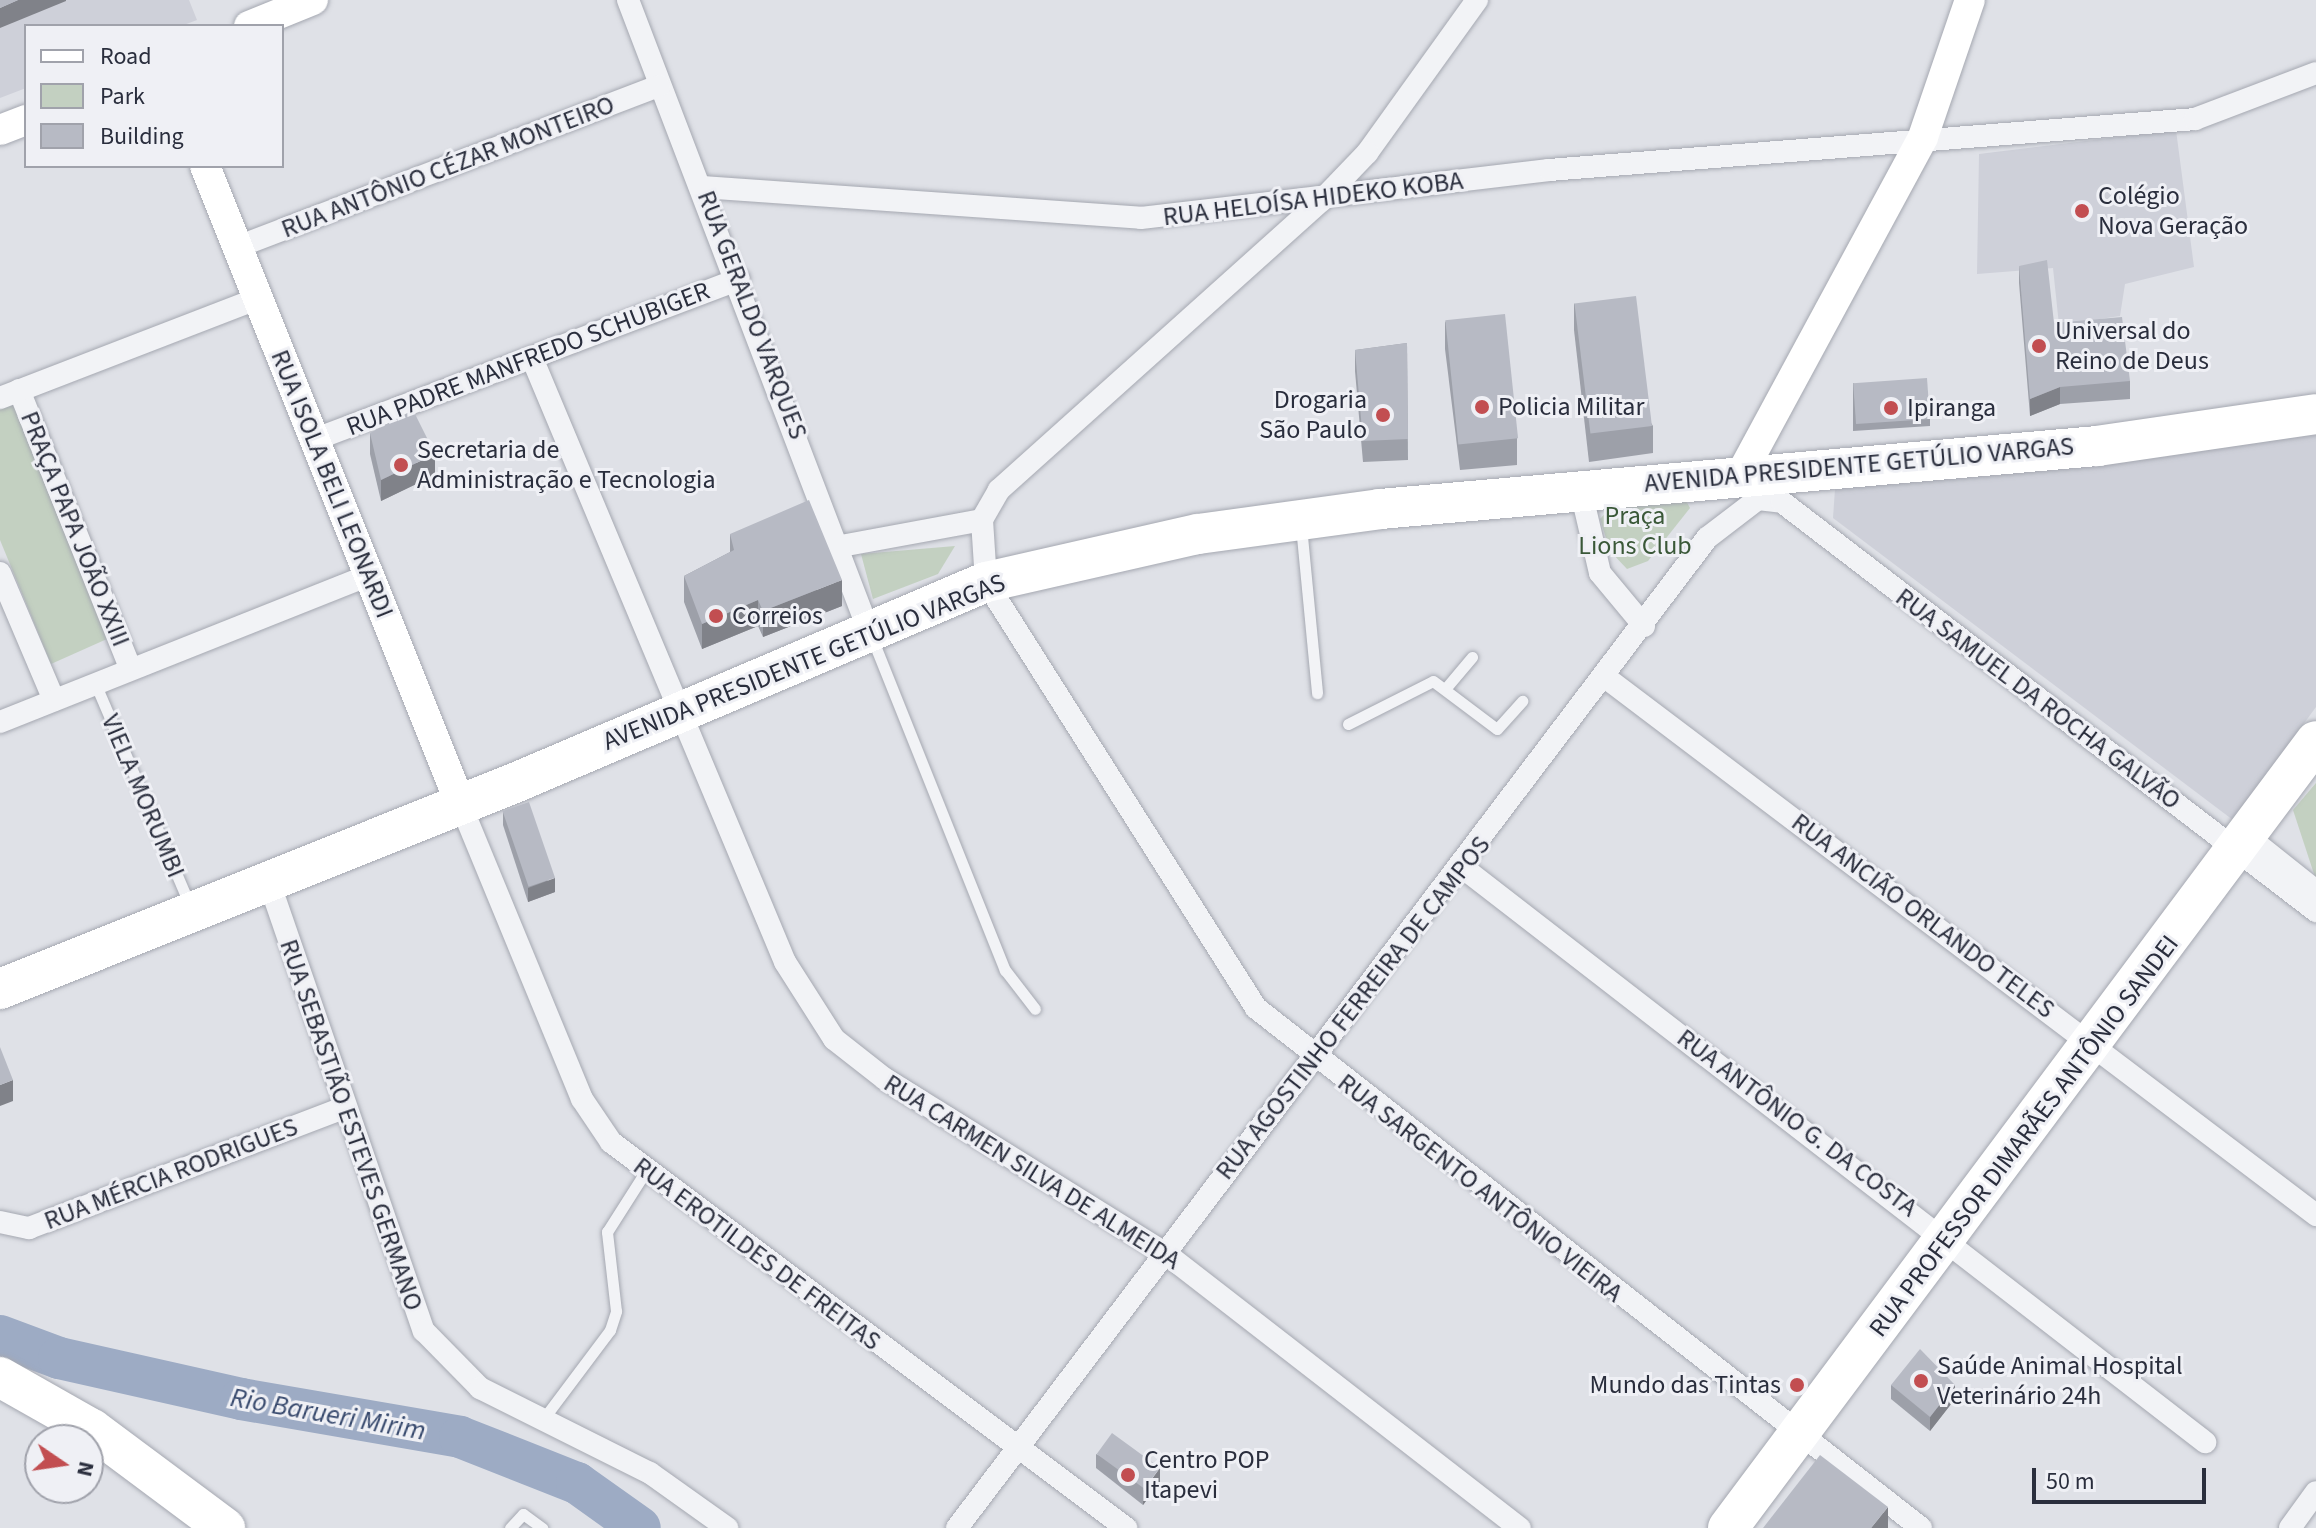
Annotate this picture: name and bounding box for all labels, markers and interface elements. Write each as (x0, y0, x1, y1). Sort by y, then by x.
legend (24, 24, 284, 168)
text: Road (100, 39, 152, 74)
text: Park (100, 79, 145, 114)
street label: RUA ANTÔNIO CÉZAR MONTEIRO (277, 89, 619, 245)
text: Building (100, 119, 184, 154)
street label: RUA HELOÍSA HIDEKO KOBA (1161, 165, 1465, 233)
place label: Colégio Nova Geração (2098, 180, 2248, 242)
street label: RUA GERALDO VARQUES (690, 186, 814, 444)
marker: Colégio Nova Geração (2073, 202, 2091, 220)
street label: RUA PADRE MANFREDO SCHUBIGER (342, 275, 714, 443)
place label: Universal do Reino de Deus (2055, 315, 2209, 376)
marker: Universal do Reino de Deus (2030, 337, 2048, 355)
street label: RUA ISOLA BELI LEONARDI (264, 345, 400, 623)
place label: Drogaria São Paulo (1259, 384, 1367, 446)
place label: Policia Militar (1498, 391, 1644, 423)
place label: Ipiranga (1907, 392, 1996, 424)
marker: Policia Militar (1473, 398, 1491, 416)
marker: Ipiranga (1882, 399, 1900, 417)
marker: Drogaria São Paulo (1374, 406, 1392, 424)
street label: PRAÇA PAPA JOÃO XXIII (14, 407, 136, 651)
street label: AVENIDA PRESIDENTE GETÚLIO VARGAS (1643, 431, 2075, 499)
place label: Secretaria de Administração e Tecnologia (417, 434, 715, 496)
marker: Secretaria de Administração e Tecnologia (392, 456, 410, 474)
park label: Praça Lions Club (1578, 500, 1692, 562)
street label: AVENIDA PRESIDENTE GETÚLIO VARGAS (598, 567, 1010, 757)
street label: RUA SAMUEL DA ROCHA GALVÃO (1889, 582, 2187, 816)
place label: Correios (732, 600, 823, 632)
marker: Correios (707, 607, 725, 625)
street label: VIELA MORUMBI (95, 709, 191, 883)
street label: RUA ANCIÃO ORLANDO TELES (1785, 807, 2061, 1025)
street label: RUA AGOSTINHO FERREIRA DE CAMPOS (1209, 830, 1497, 1186)
street label: RUA PROFESSOR DIMARÃES ANTÔNIO SANDEI (1863, 929, 2185, 1343)
street label: RUA SEBASTIÃO ESTEVES GERMANO (273, 935, 429, 1315)
street label: RUA ANTÔNIO G. DA COSTA (1671, 1022, 1923, 1224)
street label: RUA SARGENTO ANTÔNIO VIEIRA (1331, 1067, 1629, 1309)
street label: RUA CARMEN SILVA DE ALMEIDA (878, 1068, 1186, 1276)
street label: RUA MÉRCIA RODRIGUES (40, 1111, 302, 1237)
street label: RUA EROTILDES DE FREITAS (627, 1151, 887, 1357)
place label: Saúde Animal Hospital Veterinário 24h (1937, 1350, 2183, 1412)
place label: Mundo das Tintas (1590, 1369, 1781, 1401)
marker: Saúde Animal Hospital Veterinário 24h (1912, 1372, 1930, 1390)
marker: Mundo das Tintas (1788, 1376, 1806, 1394)
water label: Rio Barueri Mirim (228, 1380, 428, 1448)
north arrow (24, 1424, 104, 1504)
place label: Centro POP Itapevi (1144, 1444, 1270, 1506)
scale bar (2036, 1452, 2210, 1502)
text: N (68, 1458, 103, 1480)
text: 50 m (2046, 1464, 2095, 1499)
marker: Centro POP Itapevi (1119, 1466, 1137, 1484)

